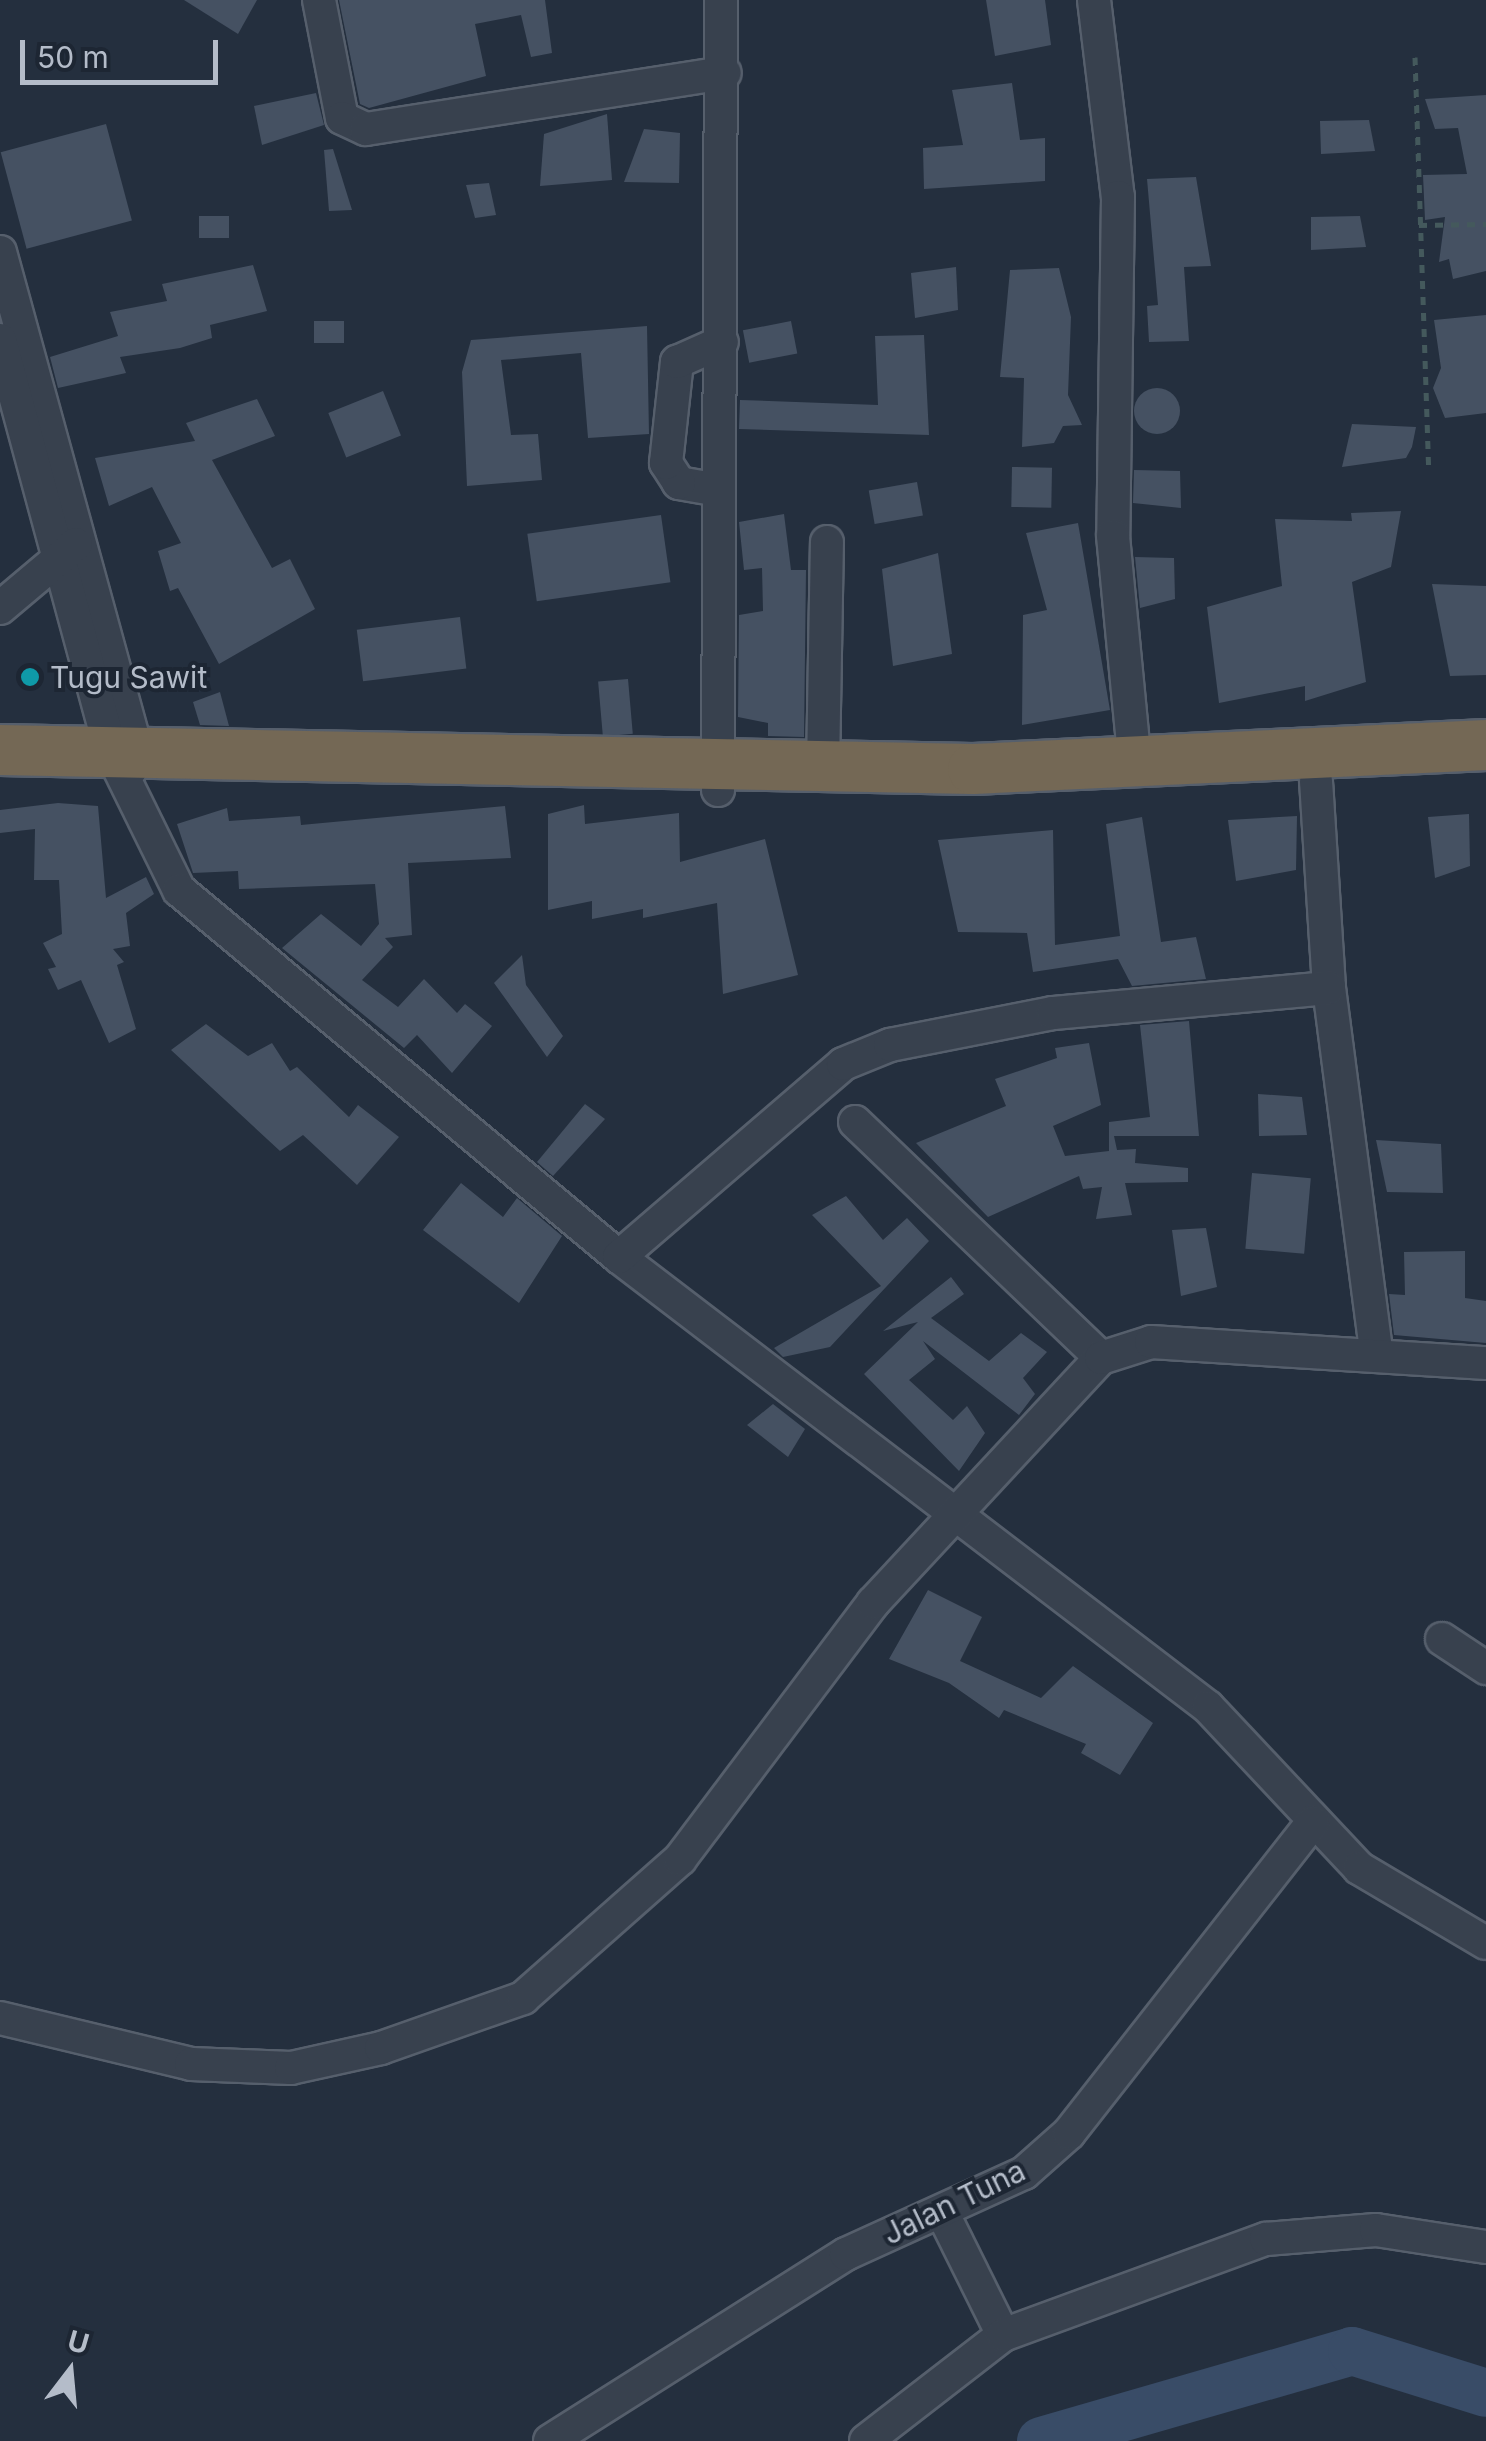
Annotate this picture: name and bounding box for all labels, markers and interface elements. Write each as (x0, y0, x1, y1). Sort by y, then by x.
scale bar (25, 20, 222, 82)
text: 50 m (37, 39, 109, 75)
place label: Tugu Sawit (50, 659, 207, 695)
marker: Tugu Sawit (19, 666, 41, 688)
street label: Jalan Tuna (877, 2152, 1031, 2252)
north arrow (20, 2321, 120, 2421)
text: U (64, 2323, 93, 2361)

